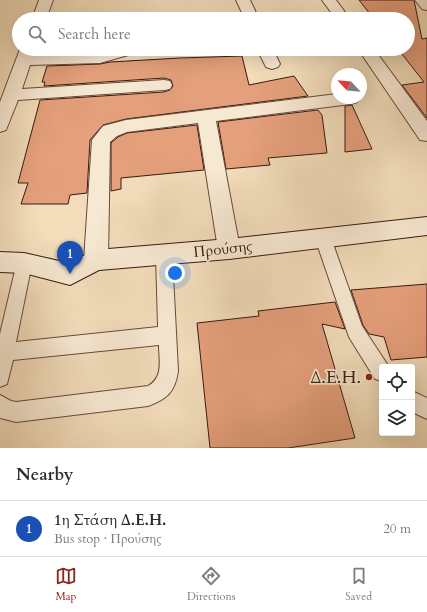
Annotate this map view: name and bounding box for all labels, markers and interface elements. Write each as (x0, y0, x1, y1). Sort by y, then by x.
search box (12, 12, 415, 56)
icon: search (26, 23, 48, 45)
text: Search here (58, 24, 131, 44)
north arrow (331, 68, 367, 104)
street label: Προύσης (193, 236, 254, 262)
pin: 1 (57, 241, 83, 274)
your location (165, 263, 185, 283)
map controls (379, 364, 415, 436)
button: locate (379, 364, 415, 400)
place label: Δ.Ε.Η. (311, 365, 361, 390)
marker: Δ.Ε.Η. (364, 372, 374, 382)
button: layers (379, 400, 415, 436)
text: Nearby (16, 463, 73, 486)
text: 1η Στάση Δ.Ε.Η. (54, 510, 166, 530)
text: 1 (26, 520, 32, 538)
text: 20 m (383, 520, 411, 538)
text: Bus stop · Προύσης (54, 530, 162, 548)
tab: Map (55, 565, 77, 604)
tab: Directions (187, 565, 235, 604)
tab: Saved (345, 565, 372, 604)

